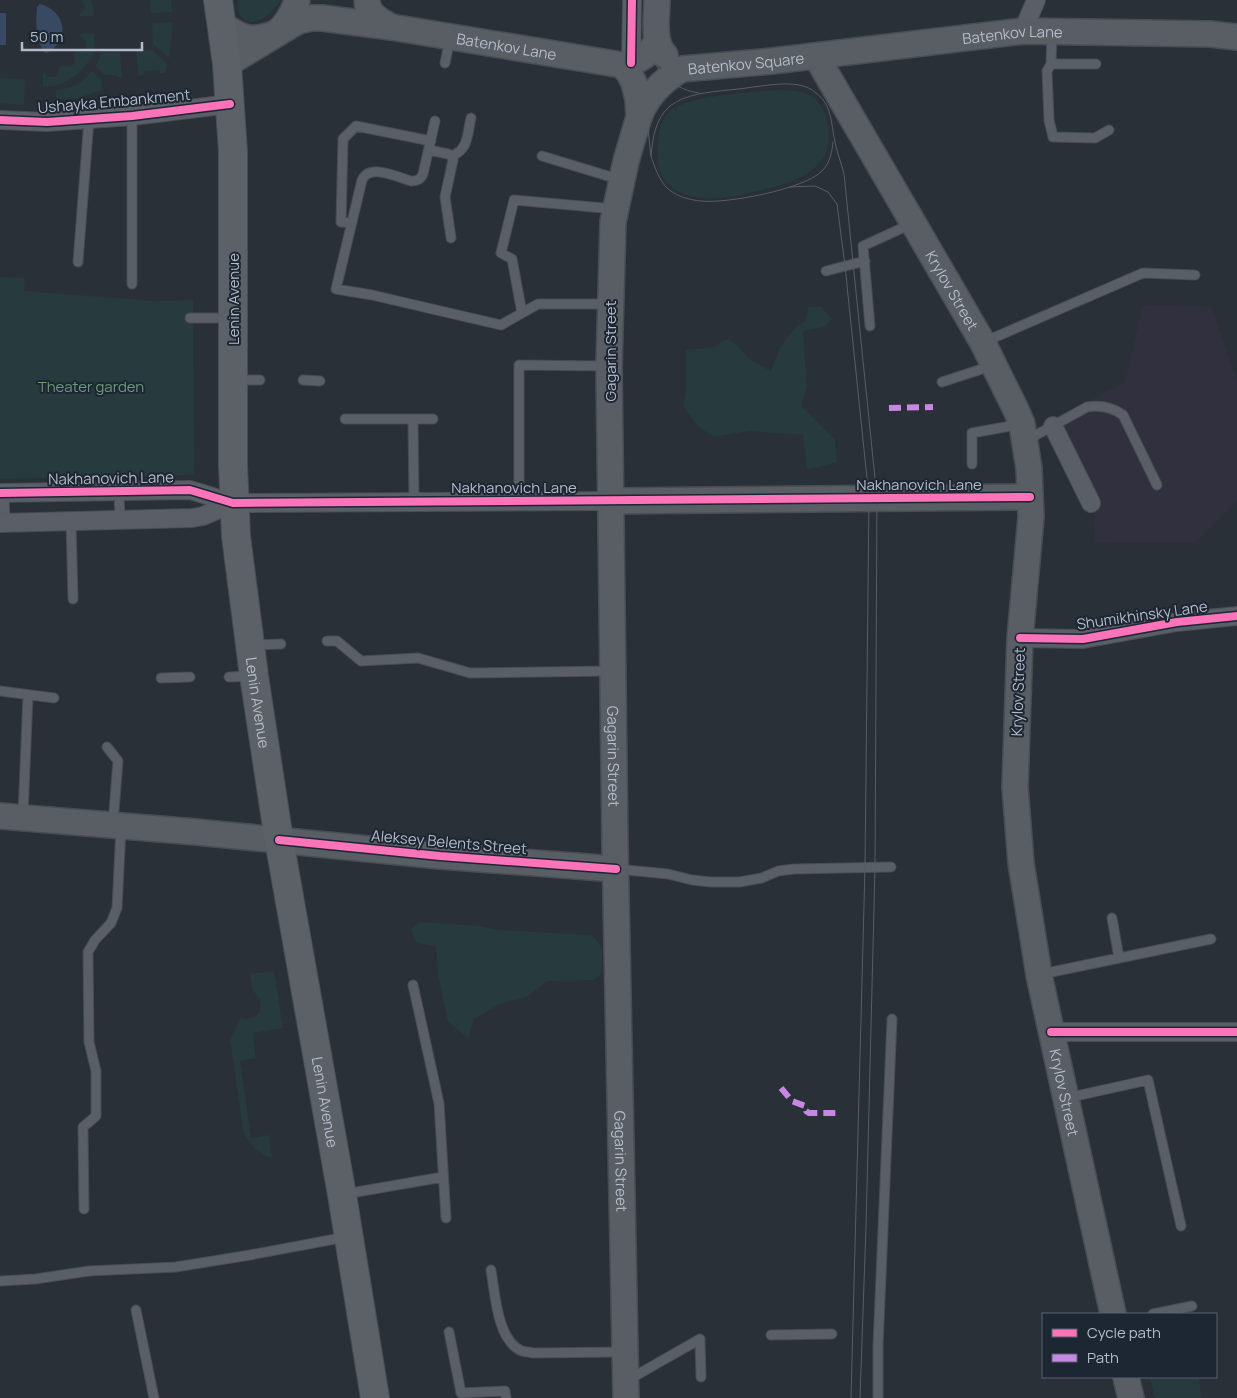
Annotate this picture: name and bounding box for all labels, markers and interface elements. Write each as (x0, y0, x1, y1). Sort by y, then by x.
scale bar (22, 20, 142, 52)
street label: Batenkov Lane (961, 20, 1063, 49)
text: 50 m (30, 26, 64, 47)
street label: Batenkov Lane (455, 27, 558, 65)
street label: Batenkov Square (687, 47, 806, 79)
street label: Ushayka Embankment (37, 84, 191, 118)
street label: Krylov Street (921, 247, 984, 334)
street label: Lenin Avenue (223, 253, 244, 345)
street label: Gagarin Street (600, 301, 621, 402)
park label: Theater garden (38, 376, 144, 397)
street label: Nakhanovich Lane (48, 466, 174, 490)
street label: Nakhanovich Lane (856, 474, 982, 495)
street label: Nakhanovich Lane (451, 477, 577, 498)
street label: Shumikhinsky Lane (1075, 595, 1209, 635)
street label: Krylov Street (1006, 647, 1030, 737)
street label: Lenin Avenue (241, 656, 275, 750)
street label: Gagarin Street (603, 706, 625, 807)
street label: Aleksey Belents Street (370, 825, 528, 859)
street label: Krylov Street (1045, 1047, 1084, 1138)
street label: Lenin Avenue (307, 1055, 344, 1149)
street label: Gagarin Street (610, 1111, 633, 1212)
legend (1042, 1313, 1217, 1378)
text: Cycle path (1087, 1322, 1161, 1343)
text: Path (1087, 1347, 1119, 1368)

